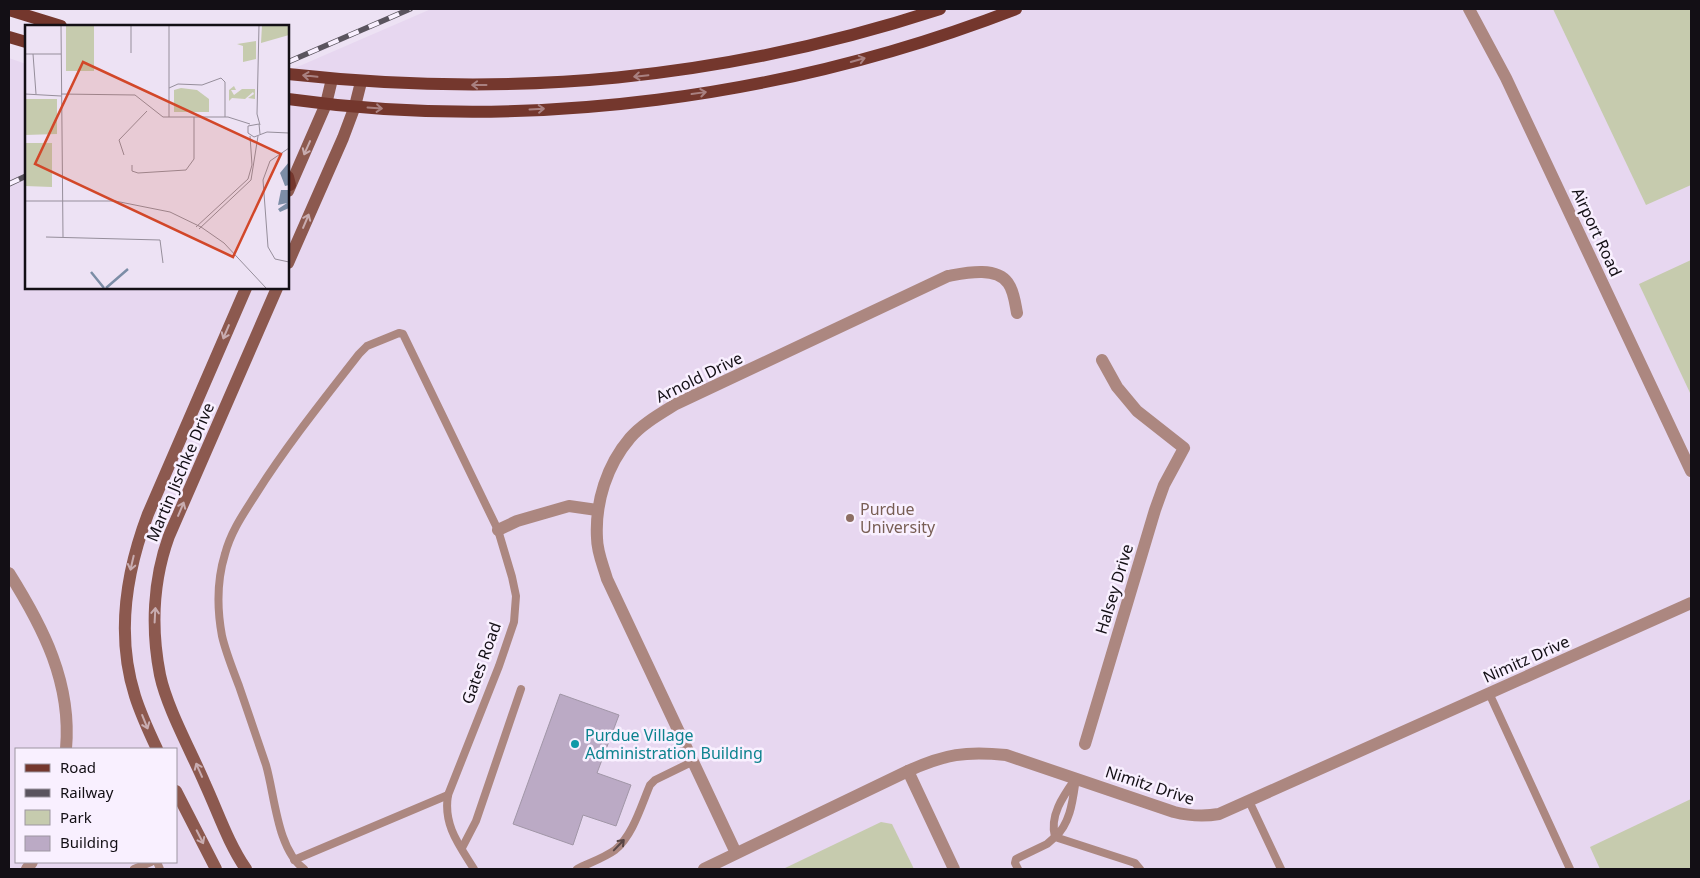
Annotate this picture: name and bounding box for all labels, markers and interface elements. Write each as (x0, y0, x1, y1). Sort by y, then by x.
inset map (25, 25, 289, 289)
one-way arrow (849, 55, 865, 64)
one-way arrow (302, 71, 318, 81)
one-way arrow (633, 71, 649, 81)
one-way arrow (471, 80, 488, 90)
one-way arrow (690, 88, 706, 98)
one-way arrow (366, 103, 382, 112)
one-way arrow (529, 105, 545, 114)
one-way arrow (302, 140, 311, 155)
street label: Airport Road (1567, 184, 1627, 280)
one-way arrow (301, 214, 311, 229)
one-way arrow (221, 324, 231, 339)
street label: Arnold Drive (652, 346, 746, 408)
street label: Martin Jischke Drive (141, 399, 219, 545)
place label: Purdue University (860, 498, 936, 538)
one-way arrow (176, 502, 186, 517)
marker: Purdue University (844, 512, 856, 524)
street label: Halsey Drive (1090, 541, 1138, 637)
one-way arrow (127, 555, 136, 571)
one-way arrow (150, 607, 159, 623)
street label: Gates Road (456, 619, 506, 707)
street label: Nimitz Drive (1479, 630, 1573, 688)
one-way arrow (141, 714, 151, 729)
place label: Purdue Village Administration Building (585, 724, 763, 764)
marker: Purdue Village Administration Building (569, 738, 581, 750)
legend (15, 748, 178, 863)
text: Road (60, 757, 96, 777)
street label: Nimitz Drive (1103, 760, 1197, 810)
one-way arrow (193, 763, 203, 778)
text: Railway (60, 782, 114, 802)
text: Park (60, 807, 92, 827)
one-way arrow (196, 829, 205, 844)
text: Building (60, 832, 118, 852)
one-way arrow (613, 839, 625, 852)

